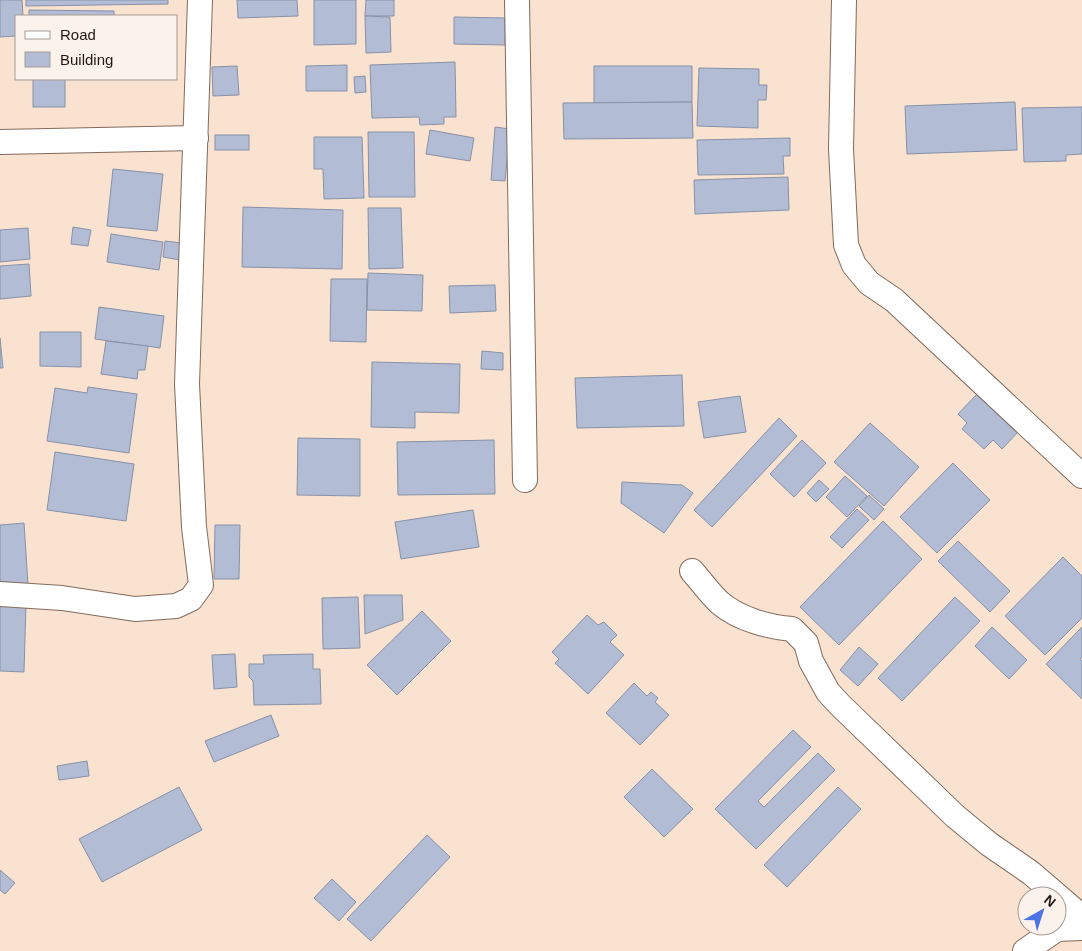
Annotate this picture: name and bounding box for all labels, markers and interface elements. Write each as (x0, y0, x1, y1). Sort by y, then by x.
legend (15, 15, 178, 80)
text: Road (60, 26, 96, 43)
text: Building (60, 51, 113, 68)
north arrow (1017, 886, 1067, 936)
text: N (1041, 891, 1059, 910)

